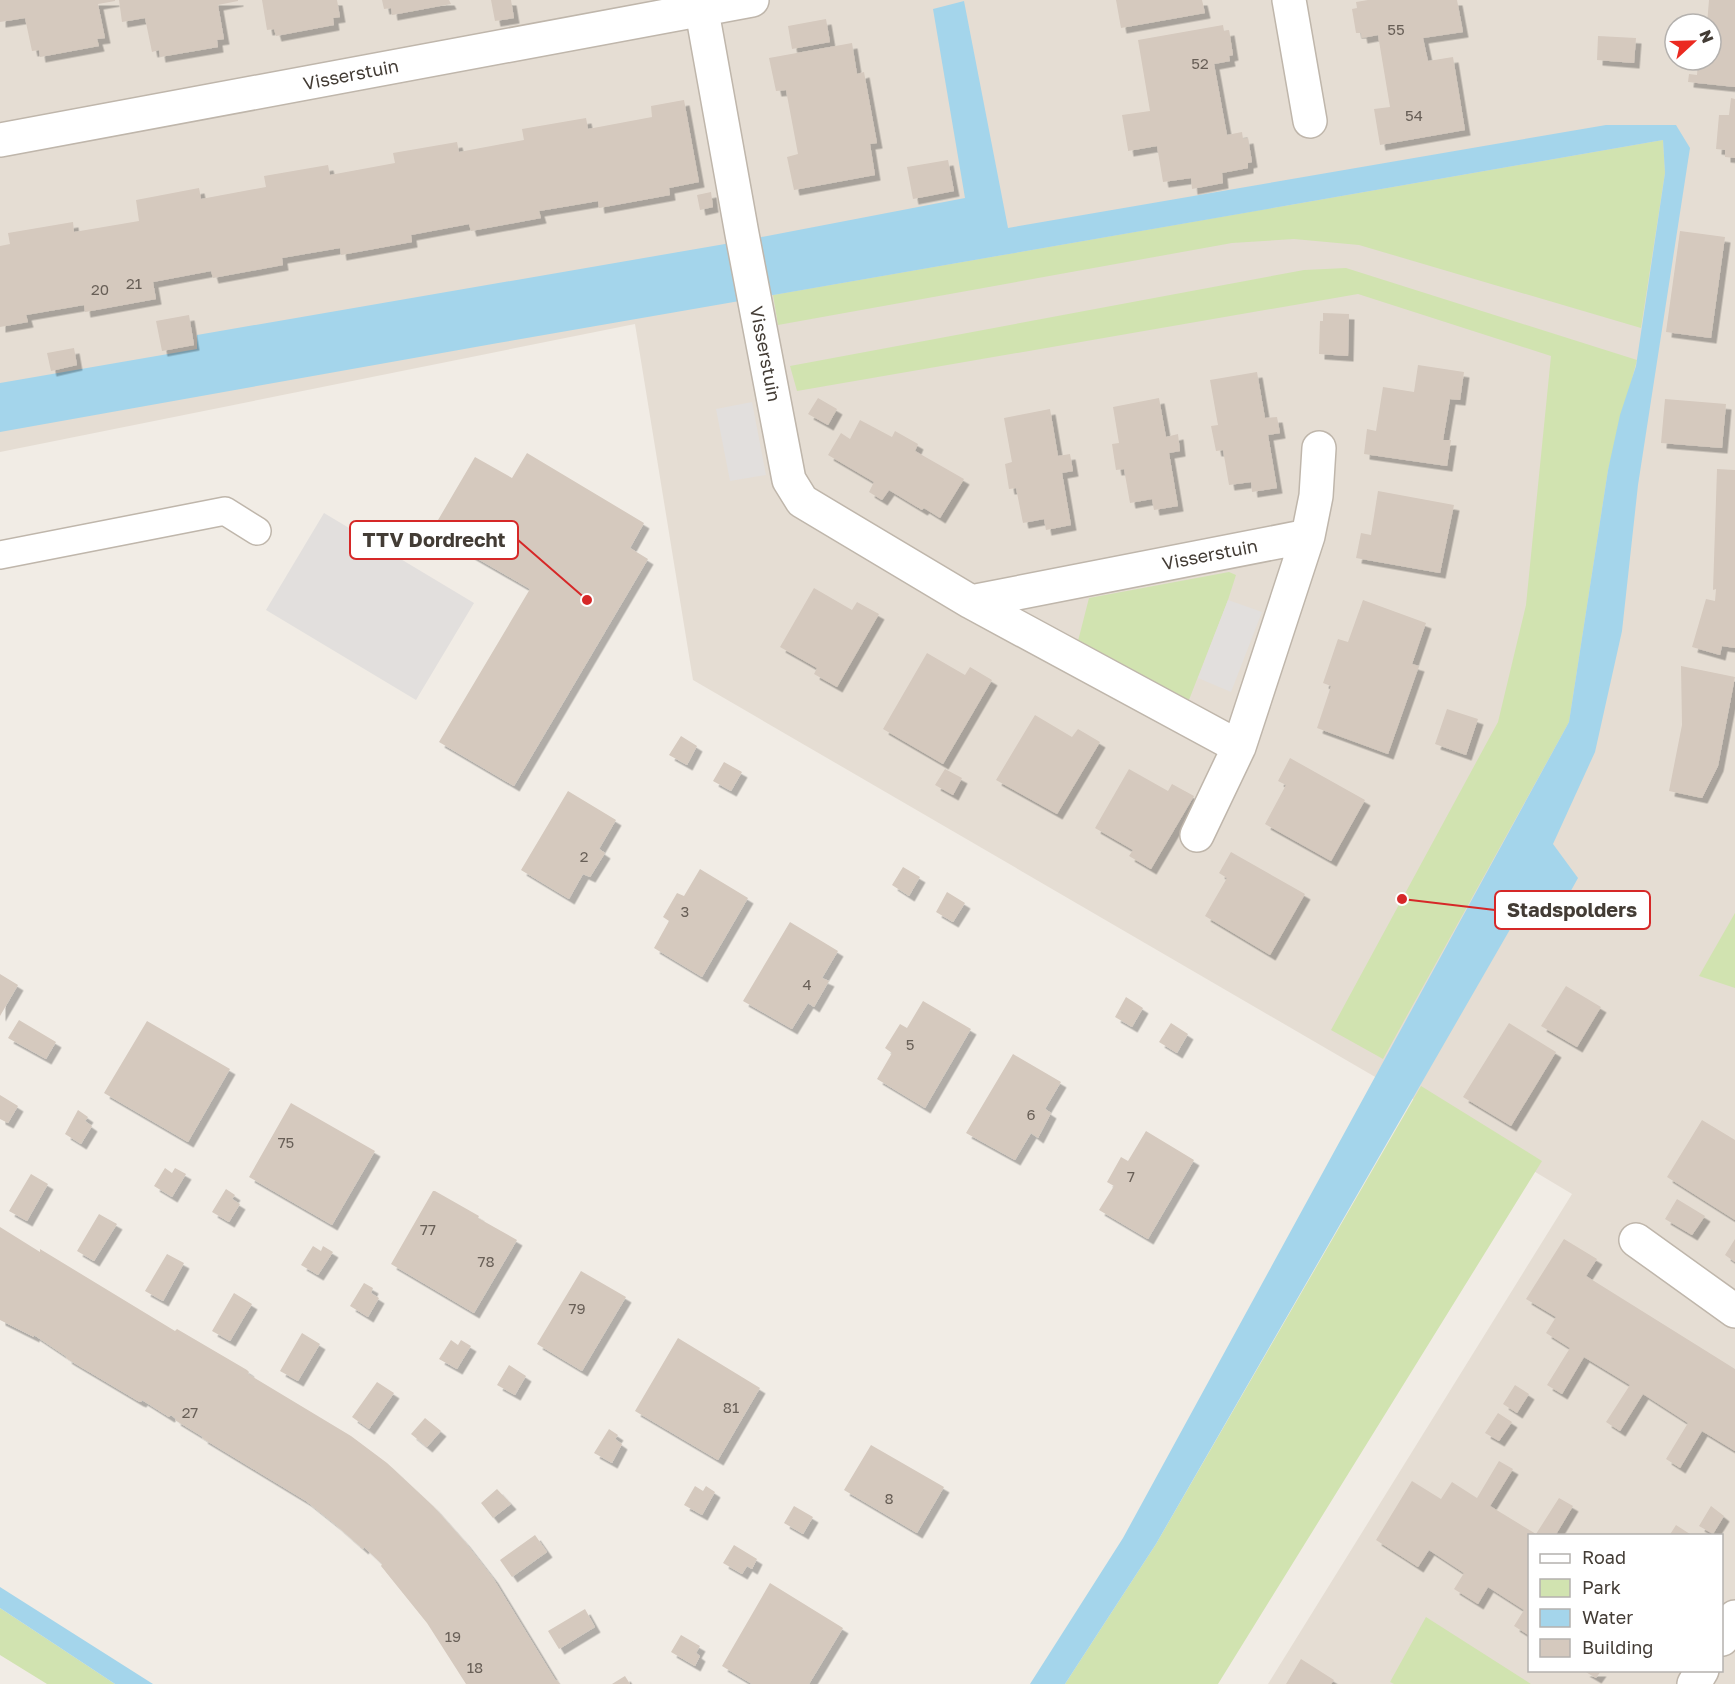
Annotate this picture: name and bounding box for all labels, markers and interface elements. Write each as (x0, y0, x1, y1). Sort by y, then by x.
north arrow (1663, 12, 1723, 72)
house number: 55 (1387, 20, 1405, 38)
text: N (1695, 27, 1718, 46)
street label: Visserstuin (301, 54, 400, 94)
house number: 52 (1191, 54, 1209, 72)
house number: 54 (1405, 106, 1423, 124)
house number: 21 (126, 274, 142, 292)
house number: 20 (91, 280, 109, 298)
street label: Visserstuin (746, 304, 786, 403)
callout: TTV Dordrecht (350, 521, 518, 559)
text: TTV Dordrecht (362, 527, 506, 551)
street label: Visserstuin (1160, 534, 1259, 574)
house number: 2 (580, 847, 588, 865)
callout: Stadspolders (1495, 891, 1650, 929)
text: Stadspolders (1507, 897, 1637, 921)
house number: 3 (681, 902, 689, 920)
house number: 4 (802, 975, 812, 993)
house number: 5 (906, 1035, 914, 1053)
house number: 6 (1026, 1105, 1036, 1123)
house number: 75 (278, 1133, 294, 1151)
house number: 7 (1127, 1167, 1135, 1185)
house number: 77 (420, 1220, 436, 1238)
house number: 78 (477, 1252, 495, 1270)
house number: 79 (568, 1299, 586, 1317)
house number: 81 (723, 1398, 739, 1416)
house number: 27 (182, 1403, 198, 1421)
house number: 8 (884, 1489, 894, 1507)
legend (1528, 1534, 1723, 1672)
text: Road (1582, 1546, 1626, 1568)
text: Park (1582, 1576, 1621, 1598)
text: Water (1582, 1606, 1633, 1628)
house number: 19 (445, 1627, 461, 1645)
text: Building (1582, 1636, 1653, 1658)
house number: 18 (467, 1658, 483, 1676)

